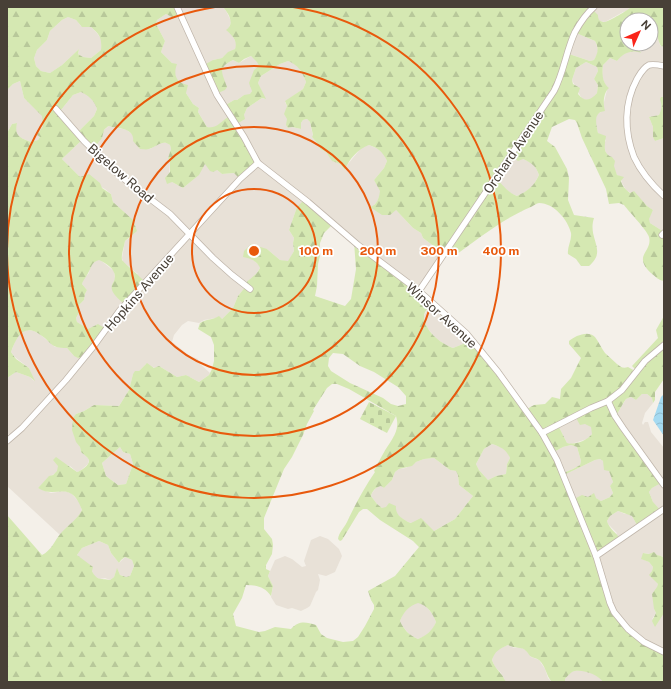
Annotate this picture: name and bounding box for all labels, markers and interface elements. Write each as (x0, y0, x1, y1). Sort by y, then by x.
north arrow (619, 12, 659, 52)
text: N (639, 18, 653, 32)
street label: Orchard Avenue (480, 108, 547, 197)
street label: Bigelow Road (85, 141, 157, 206)
centre of rings (247, 244, 261, 258)
text: 100 m (299, 244, 333, 258)
text: 200 m (360, 244, 396, 258)
text: 300 m (421, 244, 458, 258)
text: 400 m (483, 244, 520, 258)
street label: Hopkins Avenue (102, 251, 177, 334)
street label: Winsor Avenue (403, 280, 480, 351)

